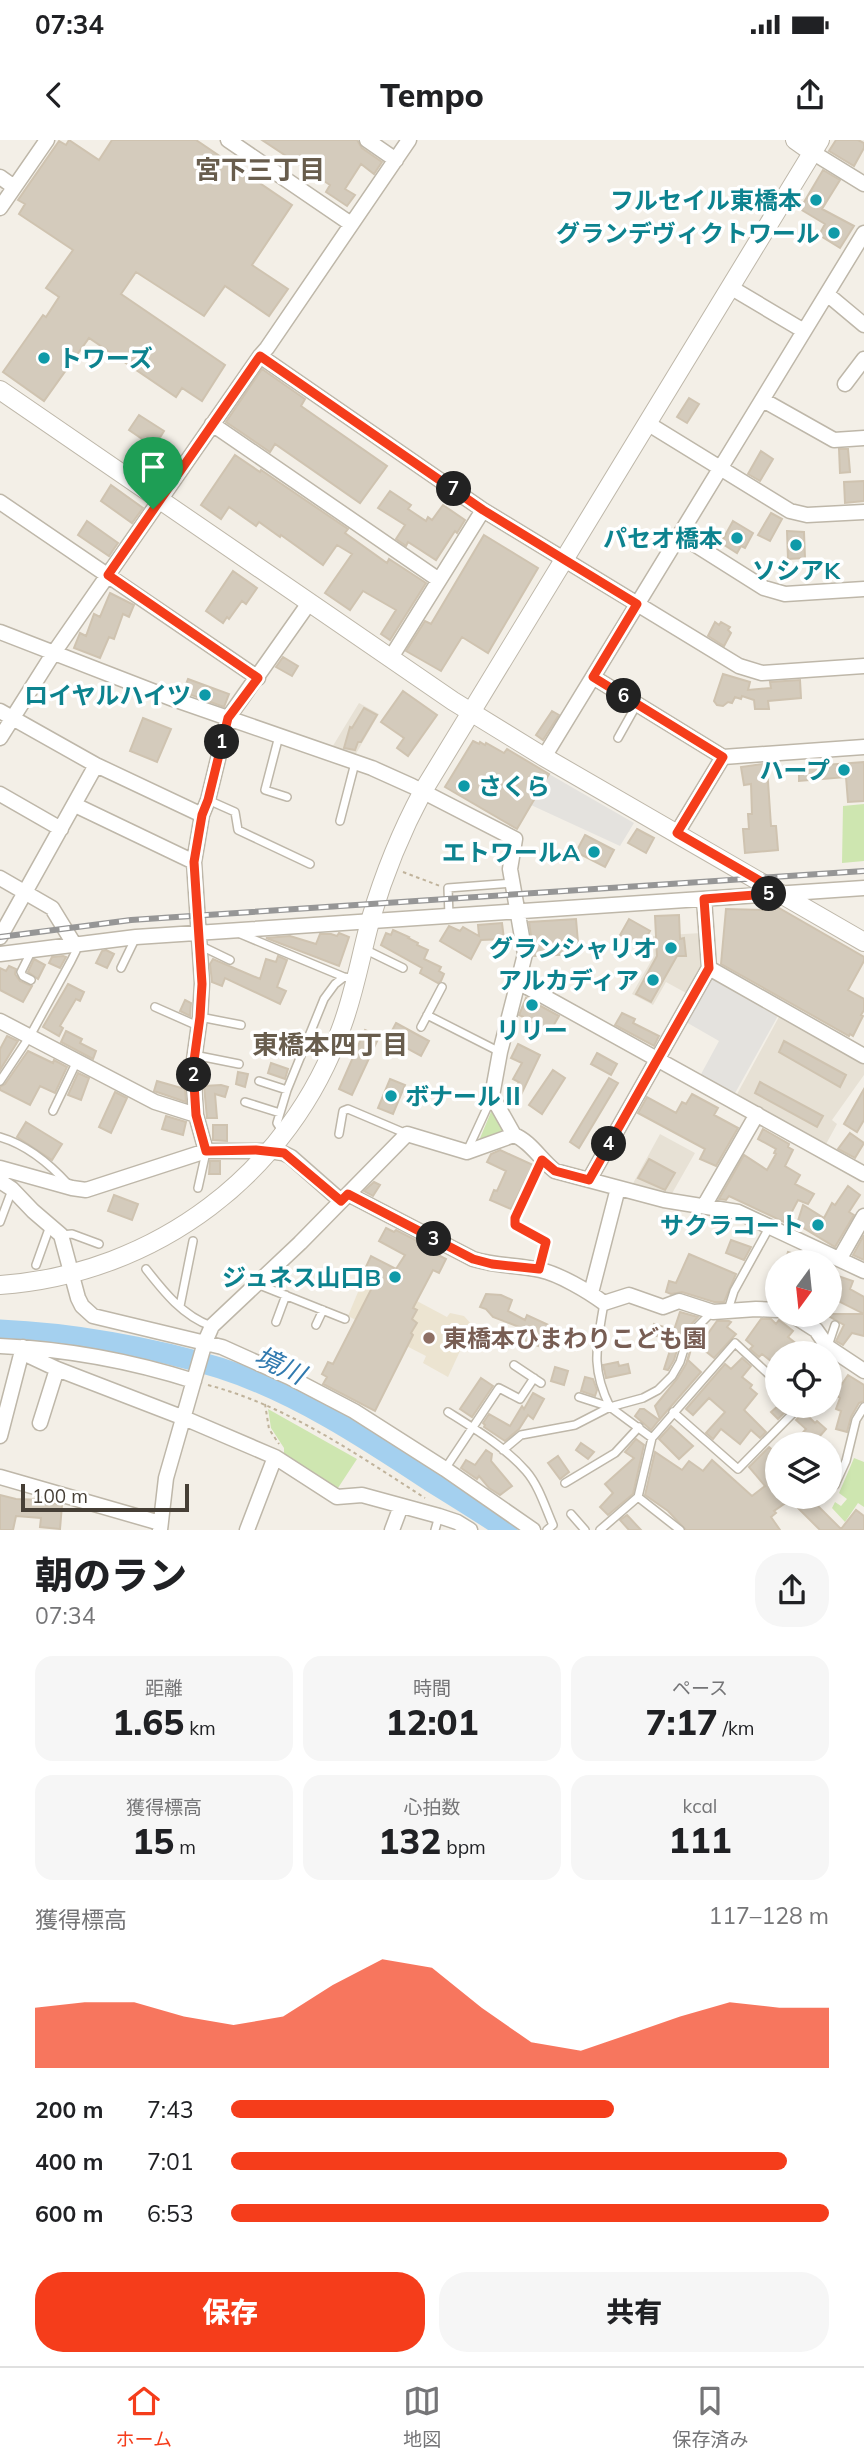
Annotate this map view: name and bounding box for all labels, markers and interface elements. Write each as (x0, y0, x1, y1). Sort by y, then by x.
text: 07:34 (35, 8, 104, 41)
text: Tempo (380, 75, 484, 115)
icon: back (35, 76, 73, 114)
icon: share (791, 76, 829, 114)
district label: 宮下三丁目 (195, 153, 325, 186)
place label: フルセイル東橋本 (610, 185, 802, 215)
marker: フルセイル東橋本 (808, 192, 824, 208)
place label: グランデヴィクトワール (556, 218, 820, 248)
marker: グランデヴィクトワール (826, 225, 842, 241)
place label: トワーズ (58, 343, 153, 373)
marker: トワーズ (36, 350, 52, 366)
pin (123, 437, 183, 509)
icon: arrive (134, 448, 172, 486)
pin: 7 (436, 472, 472, 506)
text: 7 (448, 476, 459, 500)
place label: パセオ橋本 (603, 523, 723, 553)
marker: パセオ橋本 (729, 530, 745, 546)
marker: ソシアK (788, 537, 804, 553)
place label: ソシアK (752, 555, 841, 585)
pin: 6 (606, 678, 642, 714)
place label: ロイヤルハイツ (24, 680, 191, 710)
text: 6 (618, 683, 629, 707)
marker: ロイヤルハイツ (197, 687, 213, 703)
pin: 1 (204, 724, 240, 760)
text: 1 (216, 729, 227, 753)
place label: ハープ (759, 755, 830, 785)
marker: ハープ (836, 762, 852, 778)
place label: さくら (478, 771, 550, 801)
marker: さくら (456, 778, 472, 794)
place label: エトワールA (442, 837, 580, 867)
marker: エトワールA (586, 844, 602, 860)
pin: 5 (752, 876, 786, 912)
text: 5 (763, 881, 774, 905)
place label: グランシャリオ (489, 933, 657, 963)
marker: グランシャリオ (663, 940, 679, 956)
place label: アルカディア (498, 965, 639, 995)
marker: アルカディア (645, 972, 661, 988)
marker: リリー (524, 997, 540, 1013)
place label: リリー (496, 1015, 568, 1045)
district label: 東橋本四丁目 (252, 1028, 408, 1061)
pin: 2 (176, 1058, 212, 1093)
text: 2 (188, 1062, 199, 1086)
place label: ボナールⅡ (405, 1081, 525, 1111)
marker: ボナールⅡ (383, 1088, 399, 1104)
pin: 4 (592, 1126, 626, 1161)
text: 4 (603, 1131, 614, 1155)
place label: サクラコート (660, 1210, 804, 1240)
marker: サクラコート (810, 1217, 826, 1233)
pin: 3 (416, 1222, 452, 1256)
text: 3 (428, 1226, 439, 1250)
north arrow (765, 1250, 842, 1326)
map controls (765, 1250, 842, 1509)
place label: ジュネス山口B (222, 1262, 381, 1292)
marker: ジュネス山口B (387, 1269, 403, 1285)
place label: 東橋本ひまわりこども園 (443, 1323, 707, 1353)
marker: 東橋本ひまわりこども園 (421, 1330, 437, 1346)
water label: 境川 (249, 1339, 313, 1392)
button: locate (765, 1341, 842, 1418)
button: layers (765, 1432, 842, 1509)
scale bar (21, 1480, 189, 1512)
text: 100 m (32, 1484, 88, 1508)
text: 朝のラン (35, 1551, 187, 1599)
button: share (755, 1553, 829, 1627)
text: 07:34 (35, 1601, 95, 1630)
text: 距離 (145, 1676, 183, 1700)
text: 時間 (413, 1676, 451, 1700)
text: ペース (672, 1676, 728, 1700)
text: 1.65 (112, 1700, 184, 1744)
text: 12:01 (385, 1700, 479, 1744)
text: 7:17 (646, 1700, 718, 1744)
text: km (184, 1716, 216, 1740)
text: /km (718, 1716, 754, 1740)
text: kcal (683, 1794, 717, 1818)
text: 獲得標高 (126, 1795, 202, 1819)
text: 心拍数 (403, 1795, 461, 1819)
text: 111 (668, 1818, 732, 1862)
text: 15 (132, 1819, 174, 1863)
text: 132 (378, 1819, 441, 1863)
text: m (174, 1835, 196, 1859)
text: bpm (441, 1835, 486, 1859)
text: 117–128 m (708, 1901, 829, 1930)
text: 獲得標高 (35, 1905, 127, 1934)
text: 200 m (35, 2095, 103, 2124)
text: 7:43 (147, 2095, 194, 2124)
text: 400 m (35, 2147, 103, 2176)
text: 7:01 (147, 2147, 194, 2176)
text: 600 m (35, 2199, 103, 2228)
text: 6:53 (147, 2199, 194, 2228)
button: 保存 (35, 2272, 425, 2352)
button: 共有 (439, 2272, 829, 2352)
tab: ホーム (116, 2382, 172, 2451)
tab: 地図 (403, 2382, 441, 2451)
tab: 保存済み (672, 2382, 748, 2451)

